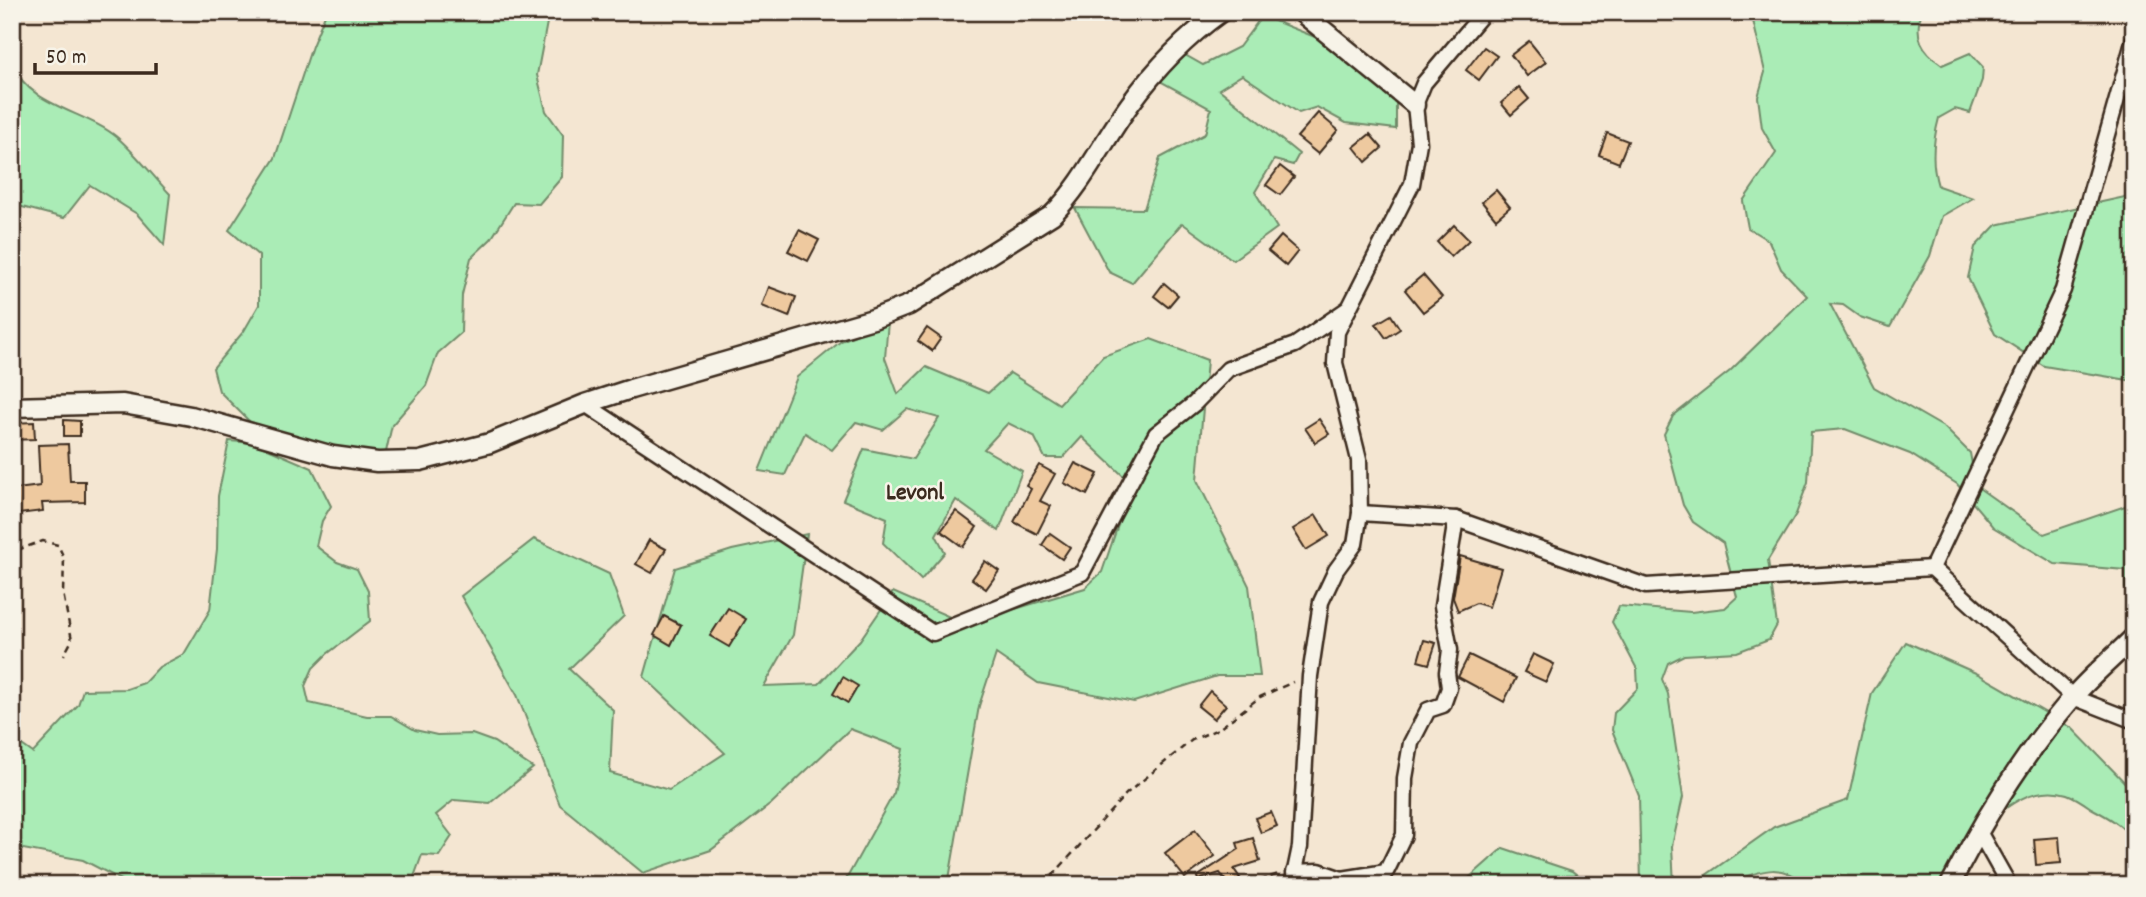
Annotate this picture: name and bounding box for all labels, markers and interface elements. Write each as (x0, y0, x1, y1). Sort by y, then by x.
scale bar (35, 32, 156, 76)
text: 50 m (46, 44, 86, 74)
district label: Levonl (886, 477, 944, 511)

